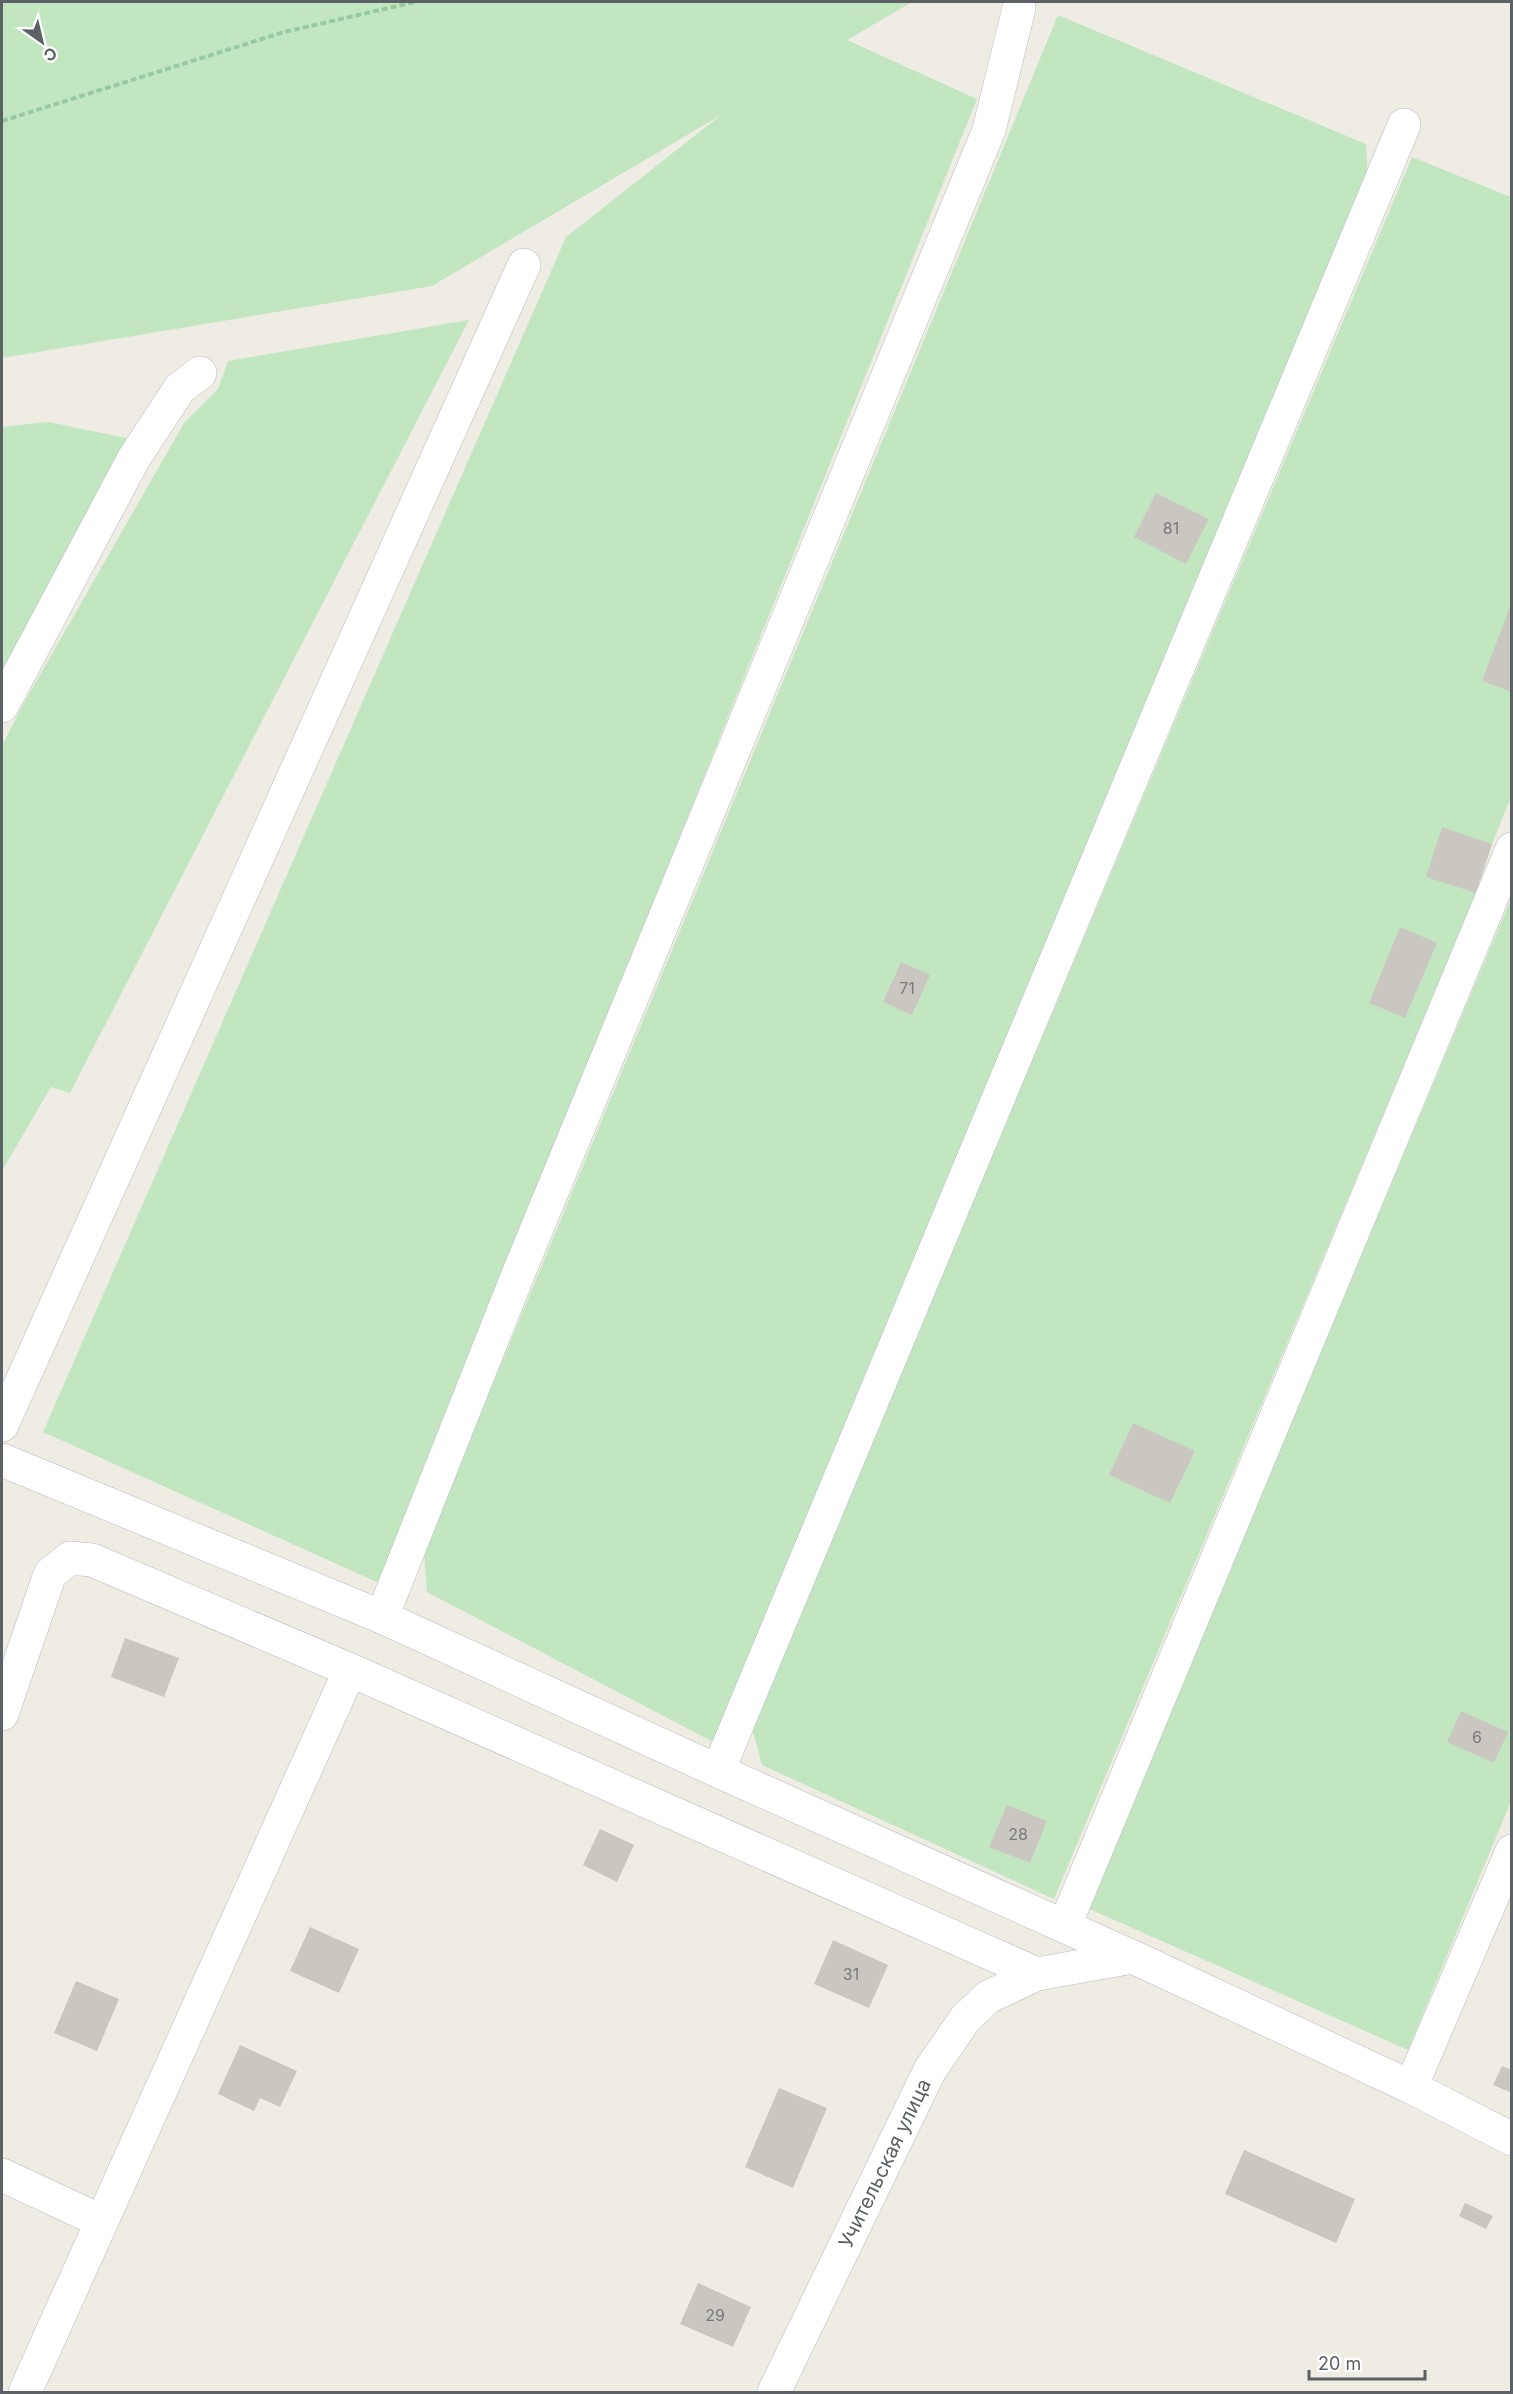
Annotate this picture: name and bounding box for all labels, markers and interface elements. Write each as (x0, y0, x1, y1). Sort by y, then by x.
north arrow (12, 12, 72, 72)
text: С (40, 43, 61, 66)
house number: 81 (1163, 518, 1179, 538)
house number: 71 (899, 978, 915, 998)
house number: 6 (1472, 1727, 1482, 1747)
house number: 28 (1008, 1824, 1028, 1844)
house number: 31 (843, 1964, 859, 1984)
street label: Учительская улица (834, 2075, 936, 2252)
house number: 29 (705, 2305, 725, 2325)
scale bar (1309, 2343, 1424, 2381)
text: 20 m (1318, 2353, 1361, 2374)

